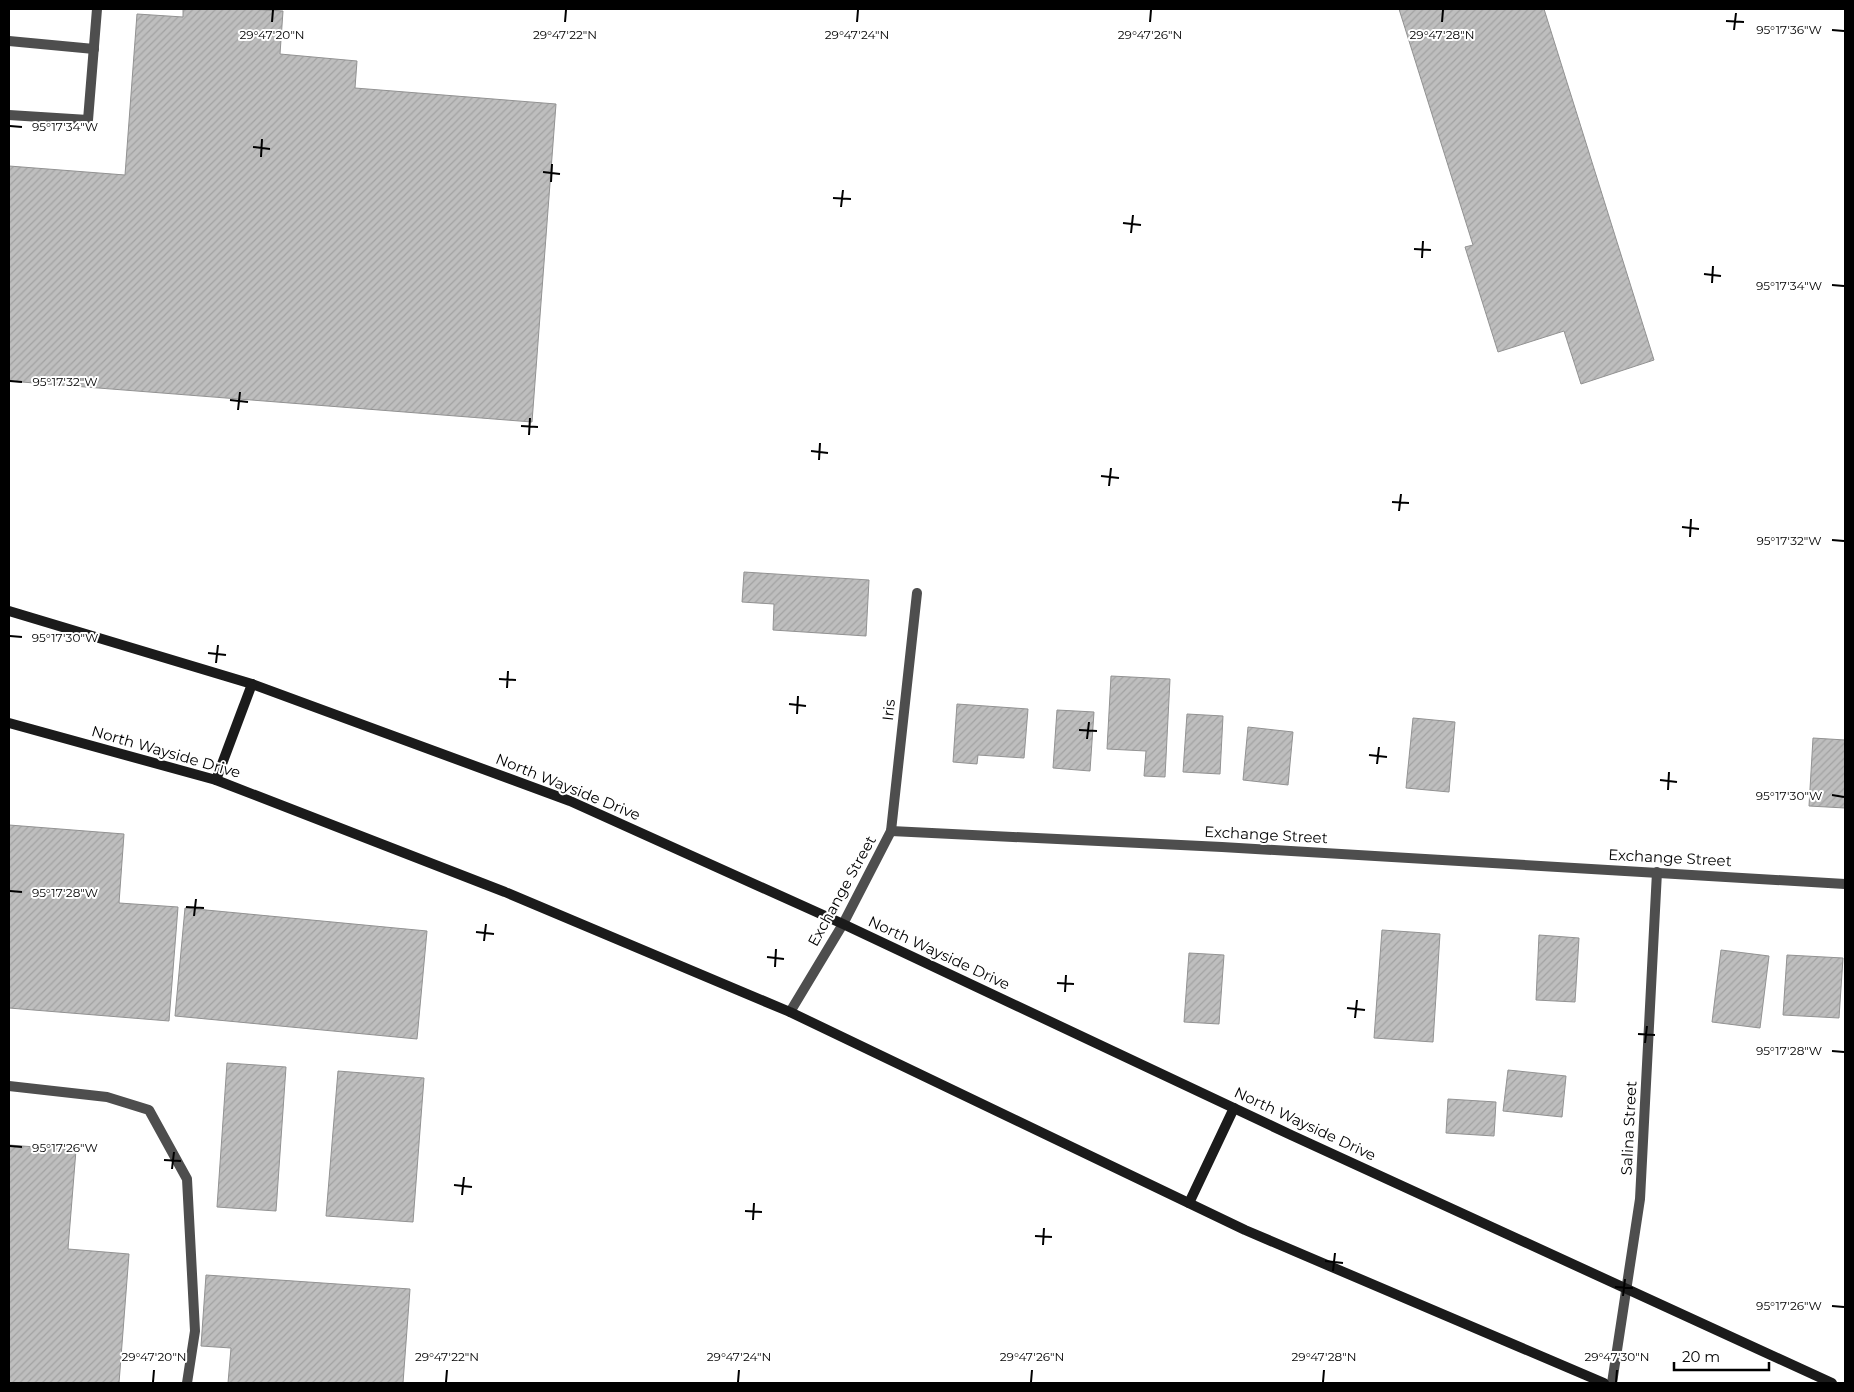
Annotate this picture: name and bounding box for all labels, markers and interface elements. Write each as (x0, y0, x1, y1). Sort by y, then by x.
text: 95°17'36"W (1756, 22, 1822, 37)
text: 29°47'20"N (239, 27, 305, 42)
text: 29°47'22"N (533, 27, 597, 42)
text: 29°47'24"N (825, 27, 889, 42)
text: 29°47'26"N (1118, 27, 1182, 42)
text: 29°47'28"N (1410, 27, 1474, 42)
text: 95°17'34"W (32, 119, 98, 134)
text: 95°17'34"W (1756, 278, 1822, 293)
text: 95°17'32"W (32, 374, 98, 389)
text: 95°17'32"W (1756, 533, 1822, 548)
text: 95°17'30"W (32, 630, 98, 645)
street label: Iris (878, 698, 899, 722)
street label: North Wayside Drive (89, 721, 243, 782)
street label: North Wayside Drive (493, 749, 643, 824)
text: 95°17'30"W (1756, 788, 1822, 803)
street label: Exchange Street (1204, 822, 1328, 847)
street label: Exchange Street (803, 832, 880, 949)
street label: Exchange Street (1608, 845, 1732, 870)
text: 95°17'28"W (32, 885, 98, 900)
street label: North Wayside Drive (865, 911, 1013, 994)
text: 95°17'28"W (1756, 1043, 1822, 1058)
street label: Salina Street (1617, 1080, 1640, 1176)
street label: North Wayside Drive (1231, 1082, 1379, 1165)
text: 95°17'26"W (32, 1140, 98, 1155)
text: 95°17'26"W (1756, 1298, 1822, 1313)
scale bar (1674, 1340, 1769, 1372)
text: 20 m (1682, 1347, 1720, 1366)
text: 29°47'20"N (121, 1349, 187, 1364)
text: 29°47'22"N (415, 1349, 479, 1364)
text: 29°47'24"N (707, 1349, 771, 1364)
text: 29°47'26"N (1000, 1349, 1064, 1364)
text: 29°47'28"N (1292, 1349, 1356, 1364)
text: 29°47'30"N (1584, 1349, 1650, 1364)

